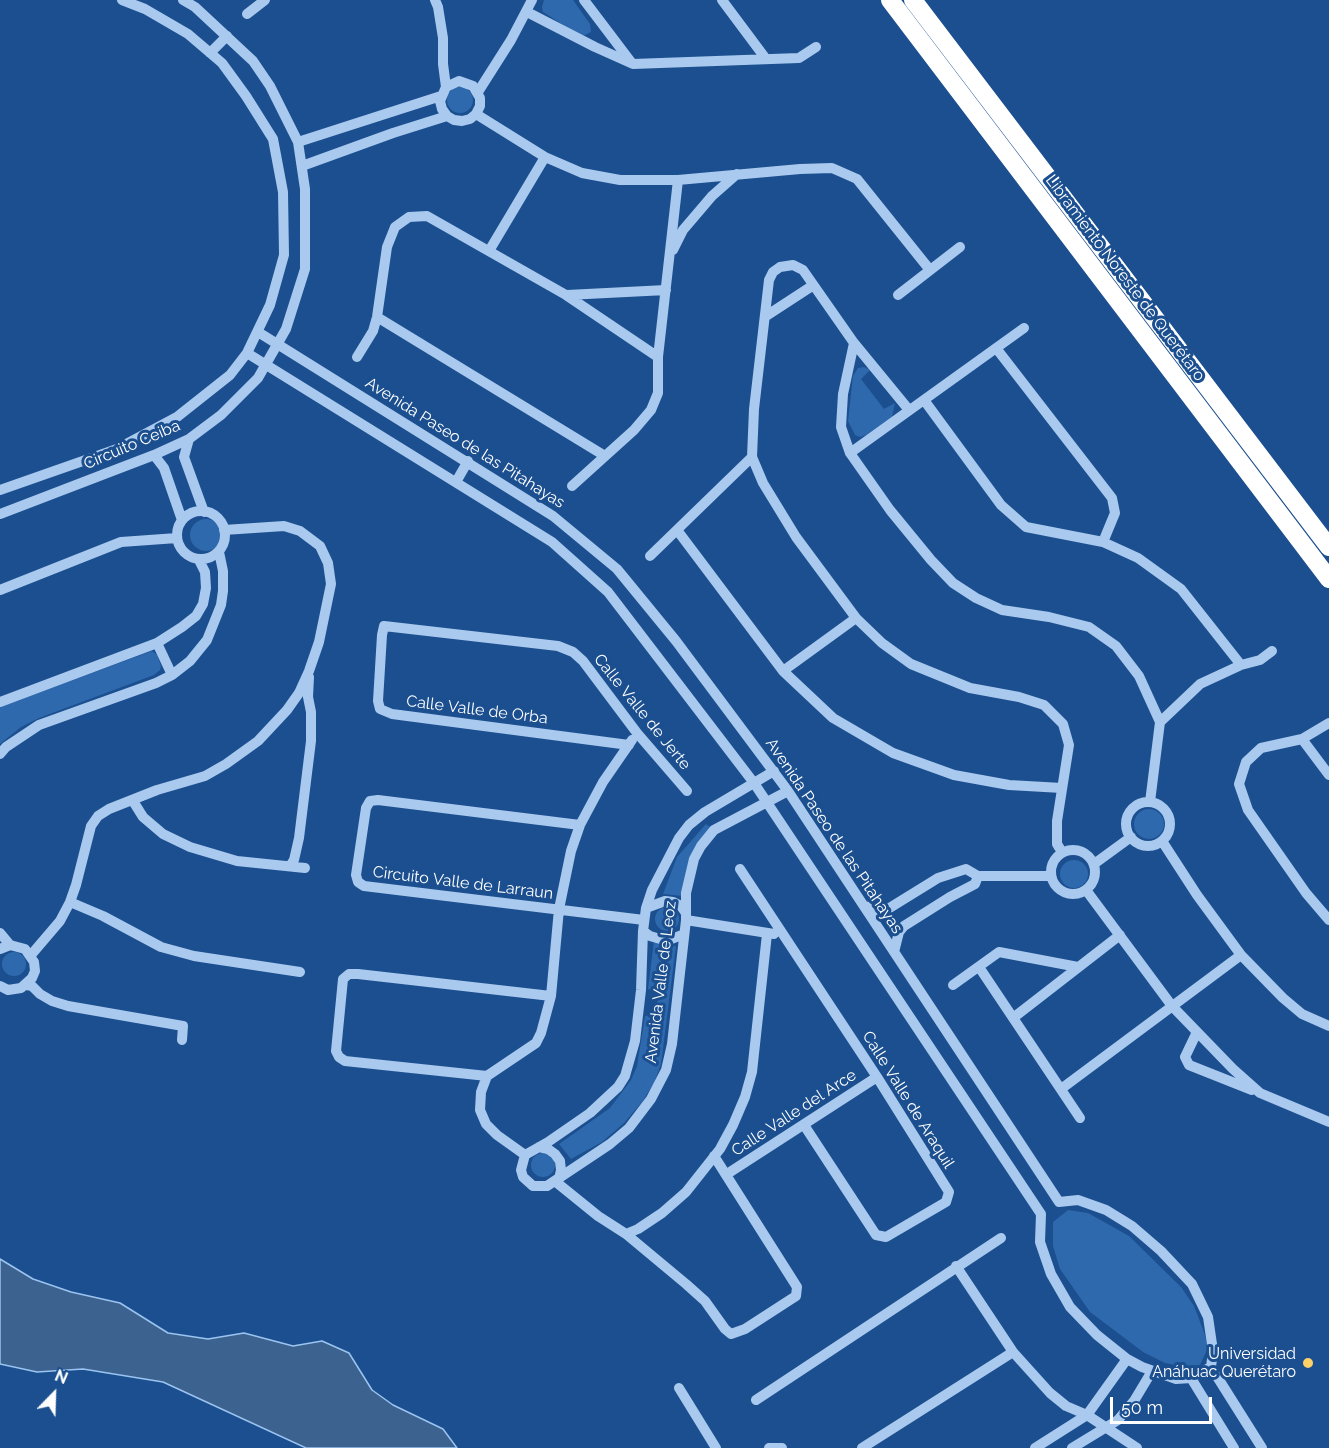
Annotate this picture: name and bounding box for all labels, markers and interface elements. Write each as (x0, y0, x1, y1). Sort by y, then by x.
street label: Libramiento Noreste de Querétaro (1041, 171, 1209, 385)
street label: Avenida Paseo de las Pitahayas (362, 374, 568, 512)
street label: Circuito Ceiba (81, 416, 183, 474)
street label: Calle Valle de Jerte (589, 650, 695, 774)
street label: Calle Valle de Orba (405, 692, 549, 728)
street label: Avenida Paseo de las Pitahayas (761, 735, 907, 937)
street label: Circuito Valle de Larraun (372, 862, 554, 904)
street label: Avenida Valle de Leoz (642, 900, 680, 1064)
street label: Calle Valle de Araquil (858, 1028, 958, 1172)
street label: Calle Valle del Arce (728, 1066, 860, 1160)
place label: Universidad Anáhuac Querétaro (1152, 1344, 1296, 1382)
marker: Universidad Anáhuac Querétaro (1301, 1356, 1315, 1370)
north arrow (24, 1364, 84, 1424)
text: N (52, 1366, 71, 1388)
scale bar (1113, 1385, 1215, 1423)
text: 50 m (1121, 1397, 1163, 1418)

